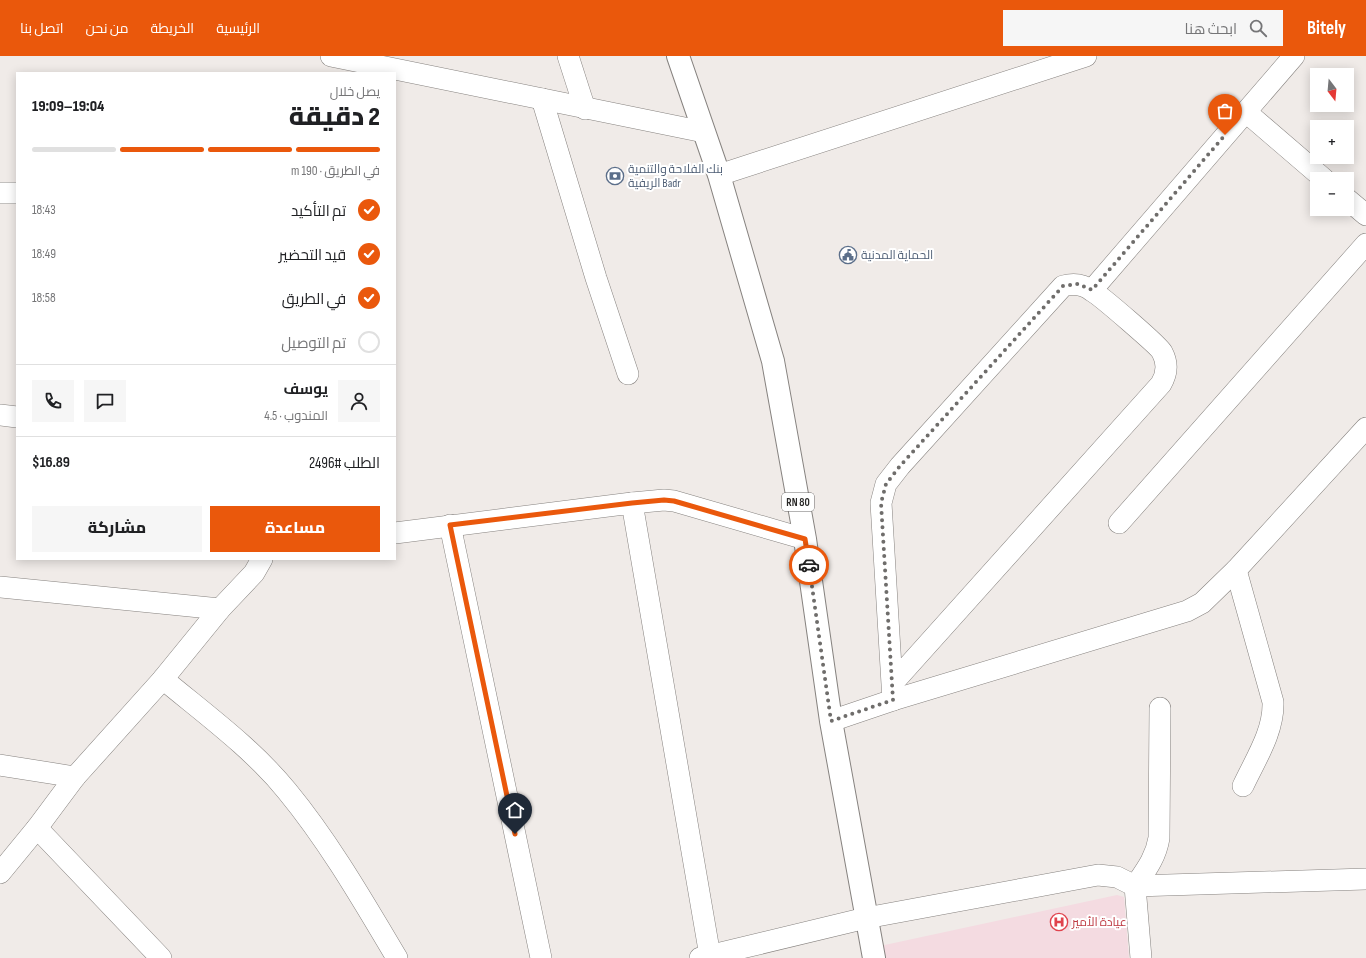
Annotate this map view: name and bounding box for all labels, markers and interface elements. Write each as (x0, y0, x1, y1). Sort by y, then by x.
search box (1003, 10, 1283, 46)
icon: search (1247, 17, 1269, 39)
text: Bitely (1307, 17, 1346, 40)
text: اتصل بنا (20, 20, 63, 37)
text: من نحن (85, 20, 128, 37)
text: الخريطة (150, 20, 194, 37)
text: الرئيسية (216, 20, 260, 37)
text: ابحث هنا (1185, 20, 1237, 39)
north arrow (1310, 68, 1354, 112)
map controls (1310, 68, 1354, 216)
text: يصل خلال (330, 84, 380, 100)
pin (1208, 94, 1242, 135)
text: 19:04–19:09 (32, 97, 104, 116)
icon: bag (1214, 100, 1236, 122)
text: 2 دقيقة (289, 102, 380, 133)
button: + (1310, 120, 1354, 164)
place label: بنك الفلاحة والتنمية الريفية Badr (628, 162, 723, 191)
text: في الطريق · 190 m (291, 163, 380, 179)
bank icon: بنك الفلاحة والتنمية الريفية Badr (605, 166, 625, 186)
button: − (1310, 172, 1354, 216)
icon: check (358, 199, 380, 221)
text: 18:43 (32, 202, 56, 218)
text: تم التأكيد (291, 202, 346, 221)
icon: check (358, 243, 380, 265)
public building icon: الحماية المدنية (838, 245, 858, 265)
text: 18:49 (32, 246, 56, 262)
text: قيد التحضير (279, 246, 346, 265)
place label: الحماية المدنية (861, 248, 933, 263)
icon: check (358, 287, 380, 309)
text: 18:58 (32, 290, 56, 306)
text: في الطريق (282, 290, 346, 309)
text: تم التوصيل (281, 334, 346, 353)
button: phone (32, 380, 74, 422)
button: chat (84, 380, 126, 422)
text: يوسف (283, 380, 328, 399)
button: person (338, 380, 380, 422)
text: المندوب · 4.5 (264, 408, 328, 424)
text: $16.89 (32, 453, 70, 472)
text: الطلب #2496 (309, 454, 380, 473)
road number: RN 80 (782, 493, 814, 511)
button: مشاركة (32, 506, 202, 552)
button: مساعدة (210, 506, 380, 552)
courier (789, 545, 829, 585)
icon: car (798, 554, 820, 576)
pin (498, 793, 532, 834)
icon: home (504, 799, 526, 821)
hospital icon: عيادة الأمير (1049, 912, 1069, 932)
place label: عيادة الأمير (1071, 915, 1127, 930)

